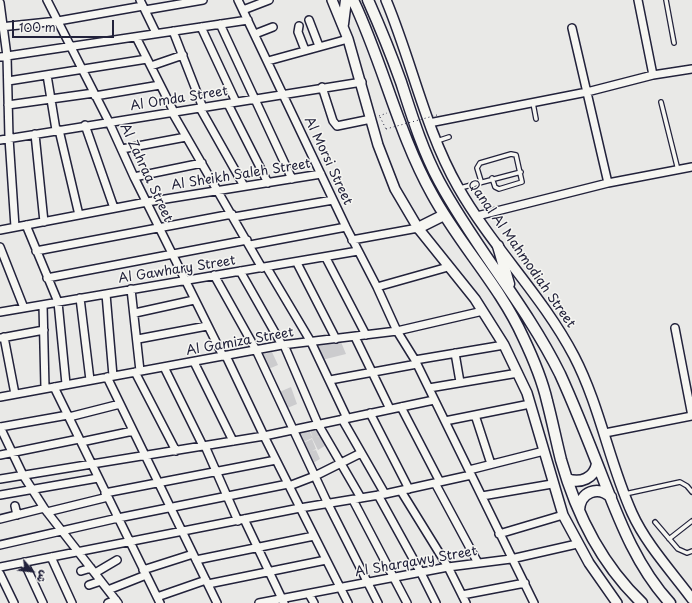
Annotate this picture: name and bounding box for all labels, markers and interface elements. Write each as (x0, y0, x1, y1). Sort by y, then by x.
scale bar (14, 12, 116, 38)
text: 100 m (19, 18, 56, 36)
street label: Al Omda Street (129, 84, 229, 114)
street label: Al Morsi Street (301, 114, 355, 208)
street label: Al Zahraa Street (116, 121, 176, 225)
street label: Al Sheikh Saleh Street (170, 156, 312, 194)
street label: Qanal Al Mahmodiah Street (464, 177, 578, 331)
street label: Al Gawhary Street (117, 253, 237, 287)
street label: Al Gamiza Street (185, 325, 295, 359)
street label: Al Sharqawy Street (354, 544, 478, 580)
north arrow (12, 551, 52, 591)
text: ش (33, 568, 53, 586)

